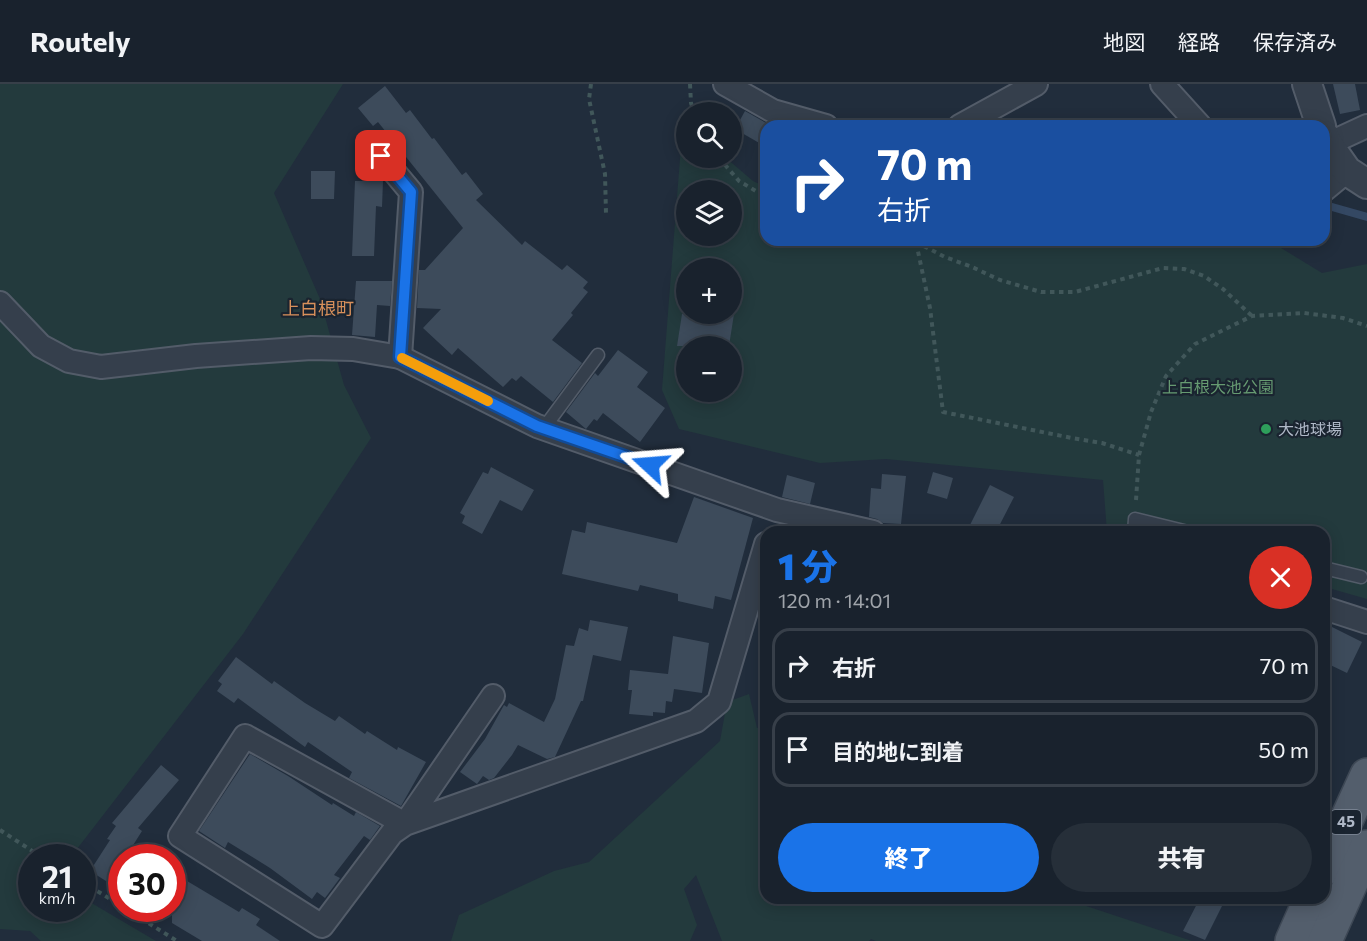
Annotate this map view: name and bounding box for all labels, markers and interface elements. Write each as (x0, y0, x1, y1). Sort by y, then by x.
text: Routely (30, 24, 131, 58)
text: 地図 (1103, 29, 1145, 54)
text: 経路 (1178, 29, 1220, 54)
text: 保存済み (1253, 29, 1337, 54)
map controls (676, 102, 742, 402)
button: search (676, 102, 742, 168)
pin (355, 130, 406, 181)
text: 70 m (877, 137, 972, 189)
icon: arrive (364, 139, 397, 172)
icon: right (778, 144, 856, 222)
button: layers (676, 180, 742, 246)
text: 右折 (877, 193, 931, 226)
button: + (676, 258, 742, 324)
district label: 上白根町 (282, 297, 354, 319)
button: − (676, 336, 742, 402)
park label: 上白根大池公園 (1162, 377, 1274, 396)
place label: 大池球場 (1278, 419, 1342, 438)
marker: 大池球場 (1259, 422, 1273, 436)
position arrow (618, 433, 682, 497)
text: 1 分 (778, 543, 838, 587)
button: close (1249, 546, 1312, 609)
text: 120 m · 14:01 (778, 588, 891, 612)
icon: right (781, 649, 814, 682)
text: 70 m (1260, 652, 1309, 679)
text: 右折 (832, 654, 876, 681)
icon: arrive (781, 733, 814, 766)
text: 50 m (1259, 736, 1309, 763)
text: 目的地に到着 (832, 738, 964, 765)
road number: 45 (1331, 810, 1361, 834)
button: 終了 (778, 823, 1039, 892)
button: 共有 (1051, 823, 1312, 892)
speed limit sign: 30 (108, 844, 186, 922)
text: 21 (42, 857, 72, 894)
text: km/h (39, 889, 75, 907)

